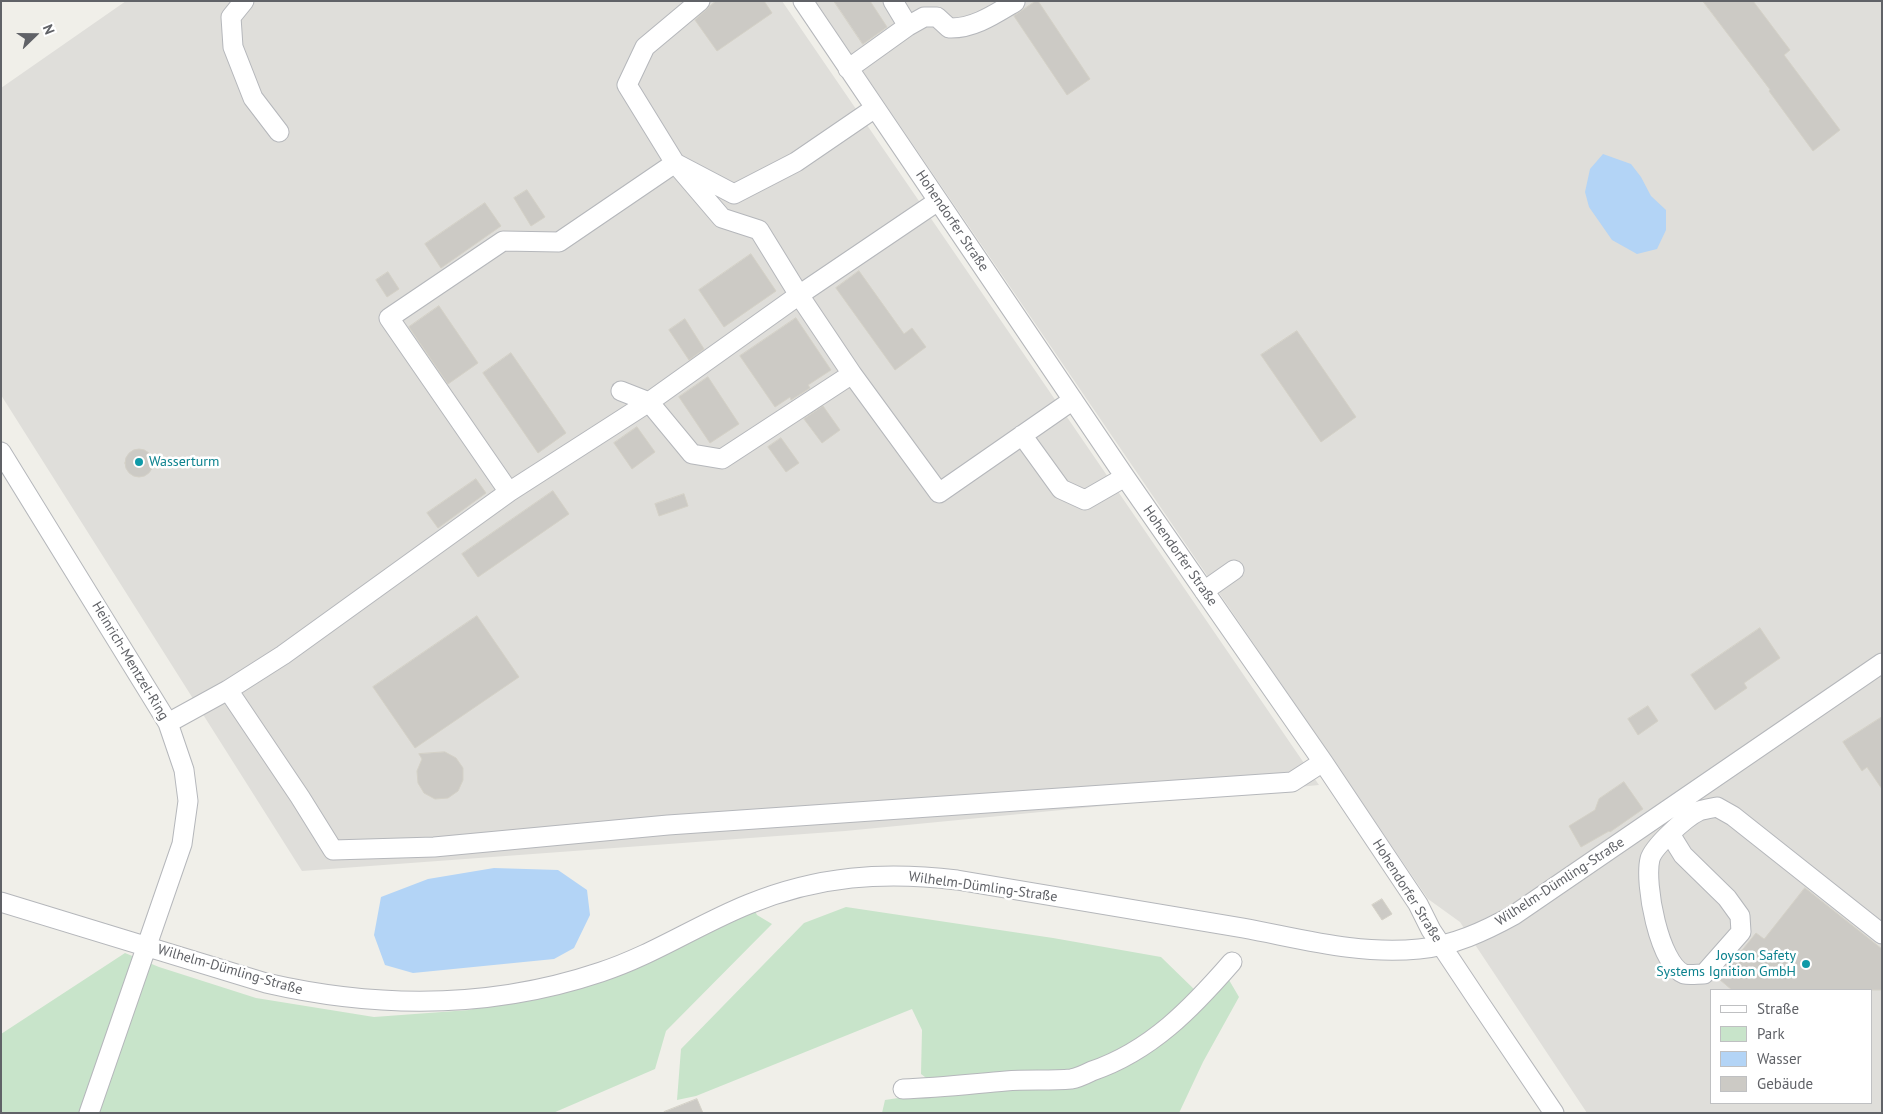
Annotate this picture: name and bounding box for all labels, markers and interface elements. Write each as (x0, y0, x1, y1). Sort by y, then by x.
north arrow (10, 10, 60, 60)
text: N (39, 22, 59, 37)
street label: Hohendorfer Straße (912, 167, 992, 275)
place label: Wasserturm (149, 454, 219, 470)
marker: Wasserturm (133, 456, 145, 468)
street label: Hohendorfer Straße (1139, 503, 1221, 609)
street label: Heinrich-Mentzel-Ring (88, 599, 172, 723)
street label: Wilhelm-Dümling-Straße (1492, 834, 1628, 930)
street label: Hohendorfer Straße (1369, 836, 1445, 946)
street label: Wilhelm-Dümling-Straße (908, 868, 1058, 906)
street label: Wilhelm-Dümling-Straße (156, 941, 304, 999)
place label: Joyson Safety Systems Ignition GmbH (1656, 948, 1796, 980)
marker: Joyson Safety Systems Ignition GmbH (1800, 958, 1812, 970)
legend (1710, 989, 1873, 1104)
text: Straße (1757, 999, 1799, 1018)
text: Park (1757, 1024, 1785, 1043)
text: Wasser (1757, 1049, 1802, 1068)
text: Gebäude (1757, 1074, 1813, 1093)

